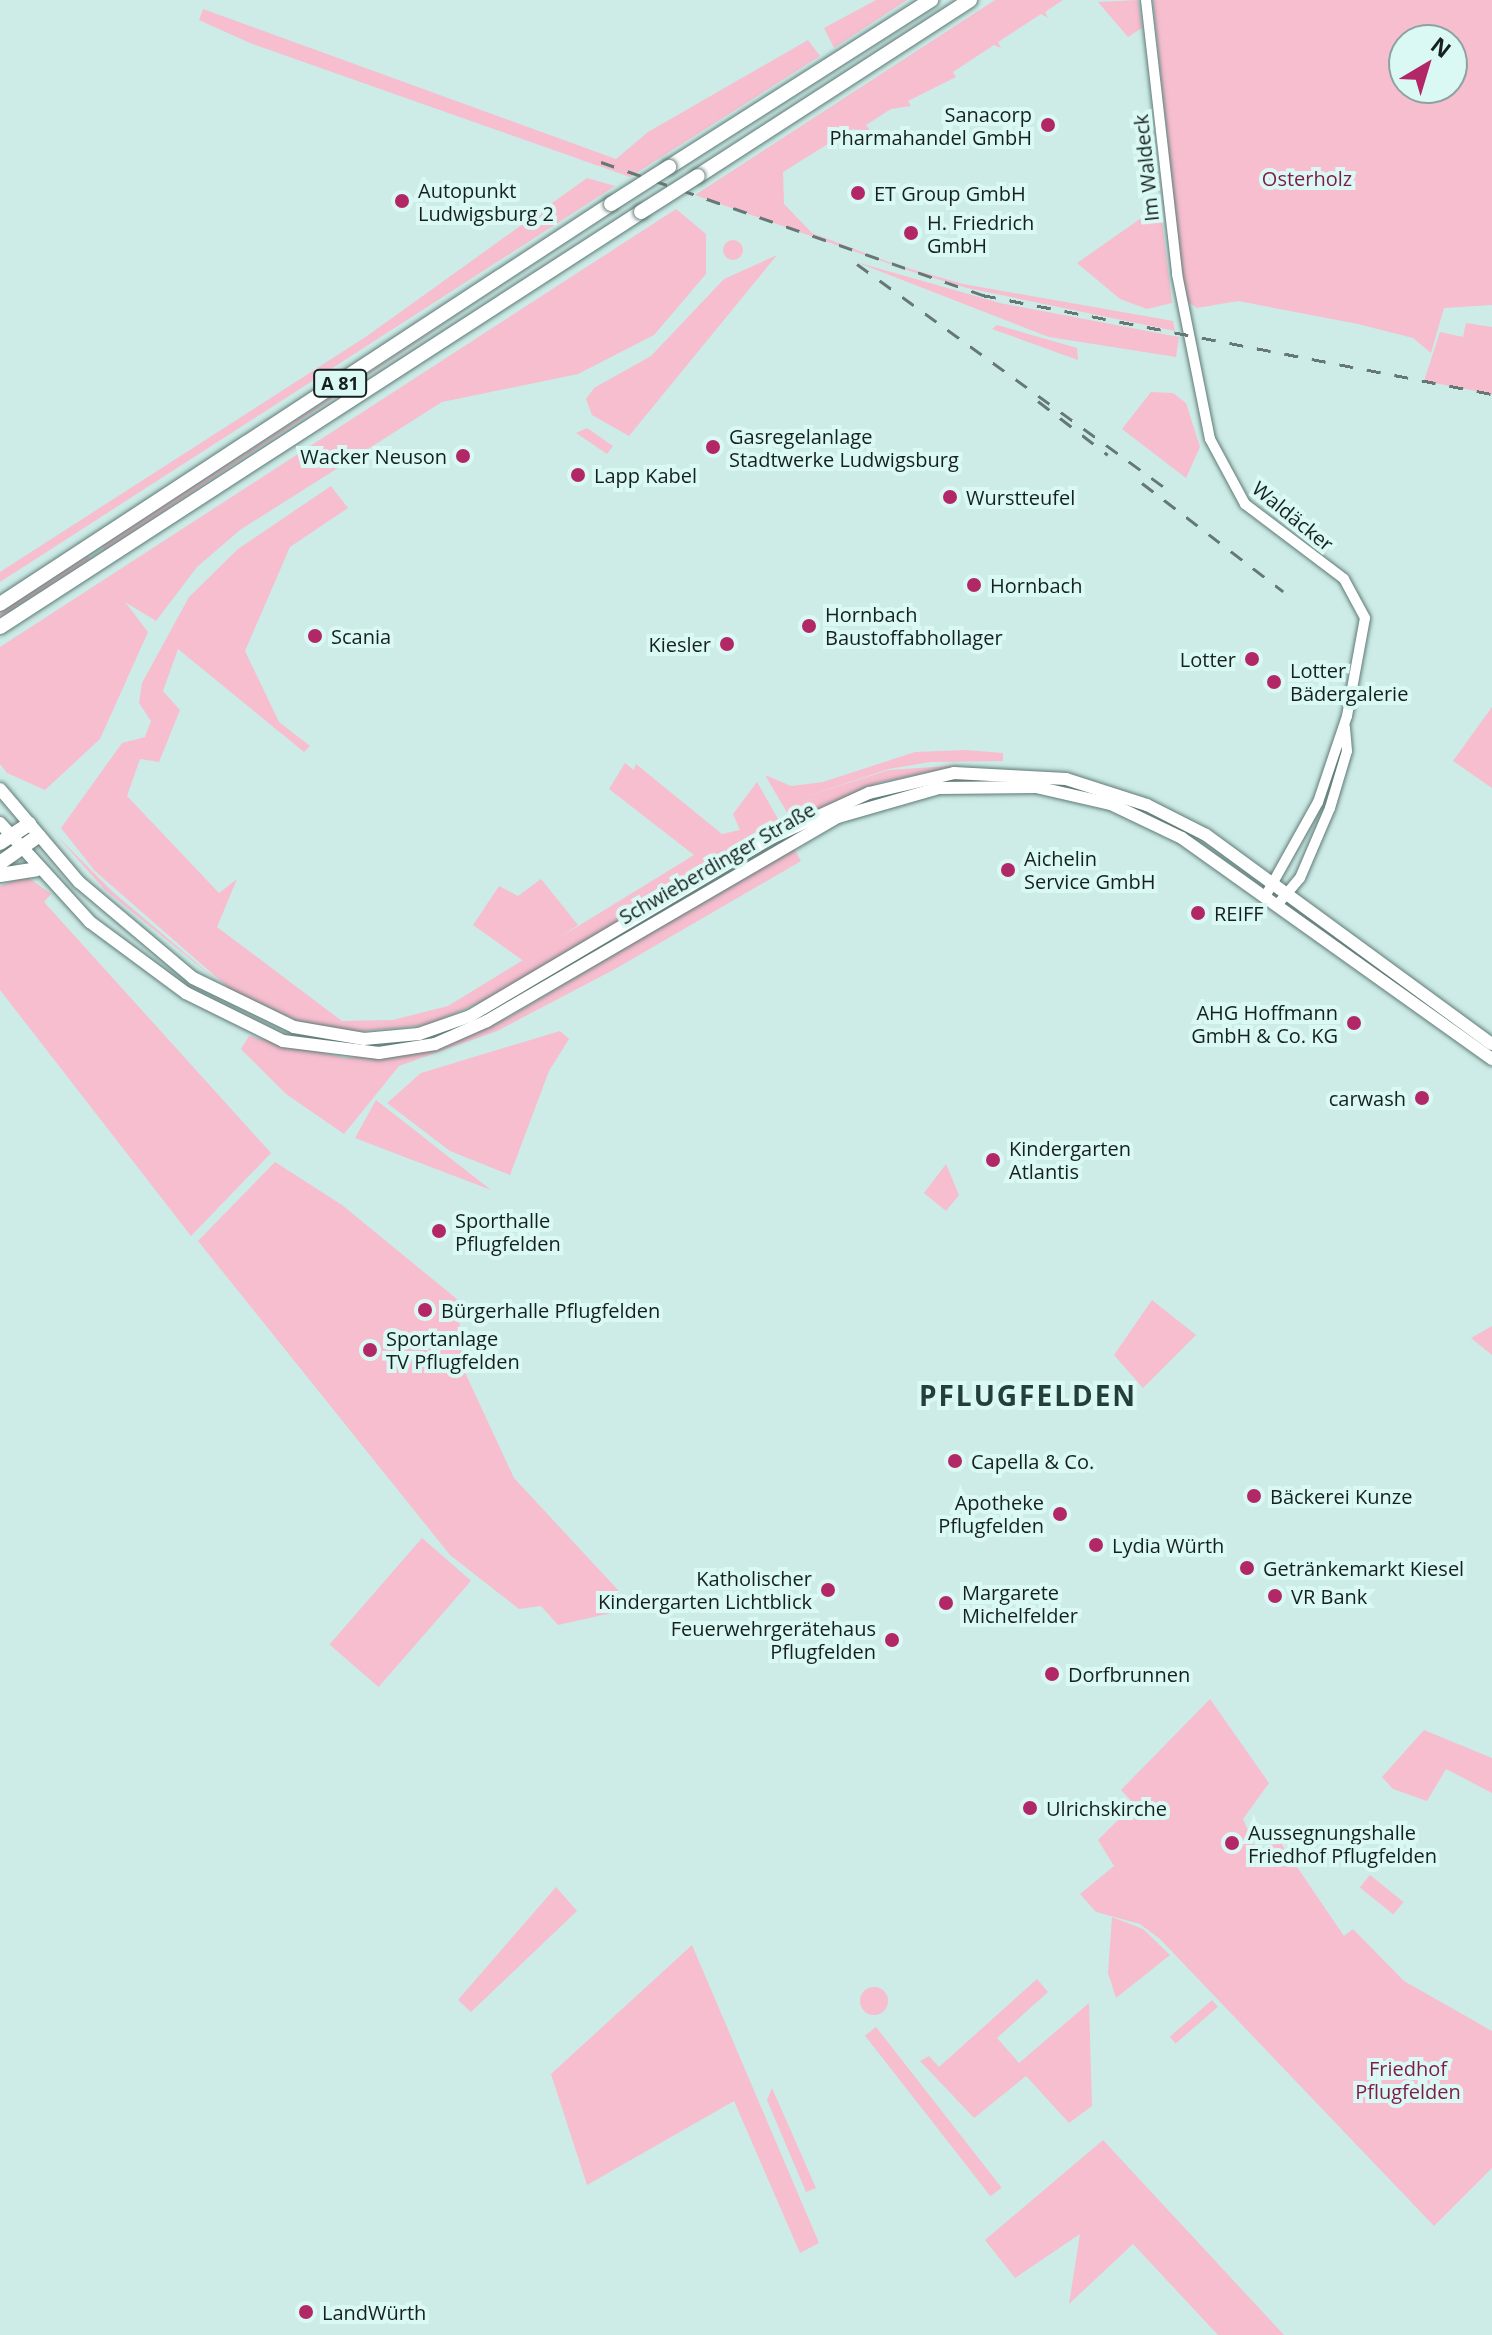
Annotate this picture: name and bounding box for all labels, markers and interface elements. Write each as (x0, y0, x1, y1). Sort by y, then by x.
north arrow (1388, 24, 1468, 104)
text: N (1425, 29, 1458, 64)
place label: Sanacorp Pharmahandel GmbH (829, 102, 1032, 149)
street label: Im Waldeck (1128, 113, 1164, 223)
marker: Sanacorp Pharmahandel GmbH (1039, 116, 1057, 134)
park label: Osterholz (1262, 166, 1352, 190)
place label: Autopunkt Ludwigsburg 2 (418, 178, 554, 225)
place label: ET Group GmbH (874, 181, 1026, 205)
marker: ET Group GmbH (849, 184, 867, 202)
marker: Autopunkt Ludwigsburg 2 (393, 192, 411, 210)
place label: H. Friedrich GmbH (927, 210, 1034, 257)
marker: H. Friedrich GmbH (902, 224, 920, 242)
road number: A 81 (312, 369, 368, 397)
place label: Gasregelanlage Stadtwerke Ludwigsburg (729, 424, 959, 471)
marker: Gasregelanlage Stadtwerke Ludwigsburg (704, 438, 722, 456)
place label: Wacker Neuson (300, 444, 447, 468)
marker: Wacker Neuson (454, 447, 472, 465)
place label: Lapp Kabel (594, 463, 697, 487)
marker: Lapp Kabel (569, 466, 587, 484)
street label: Waldäcker (1248, 476, 1338, 556)
place label: Wurstteufel (966, 485, 1075, 509)
marker: Wurstteufel (941, 488, 959, 506)
place label: Hornbach (990, 573, 1082, 597)
marker: Hornbach (965, 576, 983, 594)
place label: Hornbach Baustoffabhollager (825, 602, 1003, 649)
marker: Hornbach Baustoffabhollager (800, 617, 818, 635)
place label: Scania (331, 624, 391, 648)
marker: Scania (306, 627, 324, 645)
place label: Kiesler (648, 632, 711, 656)
marker: Kiesler (718, 635, 736, 653)
place label: Lotter (1180, 647, 1236, 671)
marker: Lotter (1243, 650, 1261, 668)
place label: Lotter Bädergalerie (1290, 658, 1408, 705)
marker: Lotter Bädergalerie (1265, 673, 1283, 691)
street label: Schwieberdinger Straße (615, 797, 819, 929)
place label: Aichelin Service GmbH (1024, 846, 1155, 893)
marker: Aichelin Service GmbH (999, 861, 1017, 879)
place label: REIFF (1214, 901, 1264, 925)
marker: REIFF (1189, 904, 1207, 922)
place label: AHG Hoffmann GmbH & Co. KG (1191, 1000, 1338, 1047)
marker: AHG Hoffmann GmbH & Co. KG (1345, 1014, 1363, 1032)
place label: carwash (1329, 1086, 1406, 1110)
marker: carwash (1413, 1089, 1431, 1107)
place label: Kindergarten Atlantis (1009, 1136, 1131, 1183)
marker: Kindergarten Atlantis (984, 1151, 1002, 1169)
place label: Sporthalle Pflugfelden (455, 1208, 561, 1255)
marker: Sporthalle Pflugfelden (430, 1222, 448, 1240)
place label: Bürgerhalle Pflugfelden (441, 1298, 660, 1322)
marker: Bürgerhalle Pflugfelden (416, 1301, 434, 1319)
place label: Sportanlage TV Pflugfelden (386, 1326, 520, 1373)
marker: Sportanlage TV Pflugfelden (361, 1341, 379, 1359)
district label: PFLUGFELDEN (919, 1378, 1137, 1412)
place label: Capella & Co. (971, 1449, 1094, 1473)
marker: Capella & Co. (946, 1452, 964, 1470)
place label: Bäckerei Kunze (1270, 1484, 1412, 1508)
marker: Bäckerei Kunze (1245, 1487, 1263, 1505)
place label: Apotheke Pflugfelden (938, 1490, 1044, 1537)
marker: Apotheke Pflugfelden (1051, 1505, 1069, 1523)
place label: Lydia Würth (1112, 1533, 1224, 1557)
marker: Lydia Würth (1087, 1536, 1105, 1554)
place label: Getränkemarkt Kiesel (1263, 1556, 1464, 1580)
marker: Getränkemarkt Kiesel (1238, 1559, 1256, 1577)
place label: Katholischer Kindergarten Lichtblick (598, 1566, 812, 1613)
place label: Margarete Michelfelder (962, 1580, 1078, 1627)
marker: Katholischer Kindergarten Lichtblick (819, 1581, 837, 1599)
place label: VR Bank (1291, 1584, 1367, 1608)
marker: VR Bank (1266, 1587, 1284, 1605)
marker: Margarete Michelfelder (937, 1594, 955, 1612)
place label: Feuerwehrgerätehaus Pflugfelden (671, 1616, 876, 1663)
marker: Feuerwehrgerätehaus Pflugfelden (883, 1631, 901, 1649)
place label: Dorfbrunnen (1068, 1662, 1190, 1686)
marker: Dorfbrunnen (1043, 1665, 1061, 1683)
place label: Ulrichskirche (1046, 1796, 1167, 1820)
marker: Ulrichskirche (1021, 1799, 1039, 1817)
place label: Aussegnungshalle Friedhof Pflugfelden (1248, 1820, 1437, 1867)
marker: Aussegnungshalle Friedhof Pflugfelden (1223, 1834, 1241, 1852)
park label: Friedhof Pflugfelden (1355, 2056, 1461, 2103)
place label: LandWürth (322, 2300, 426, 2324)
marker: LandWürth (297, 2303, 315, 2321)

